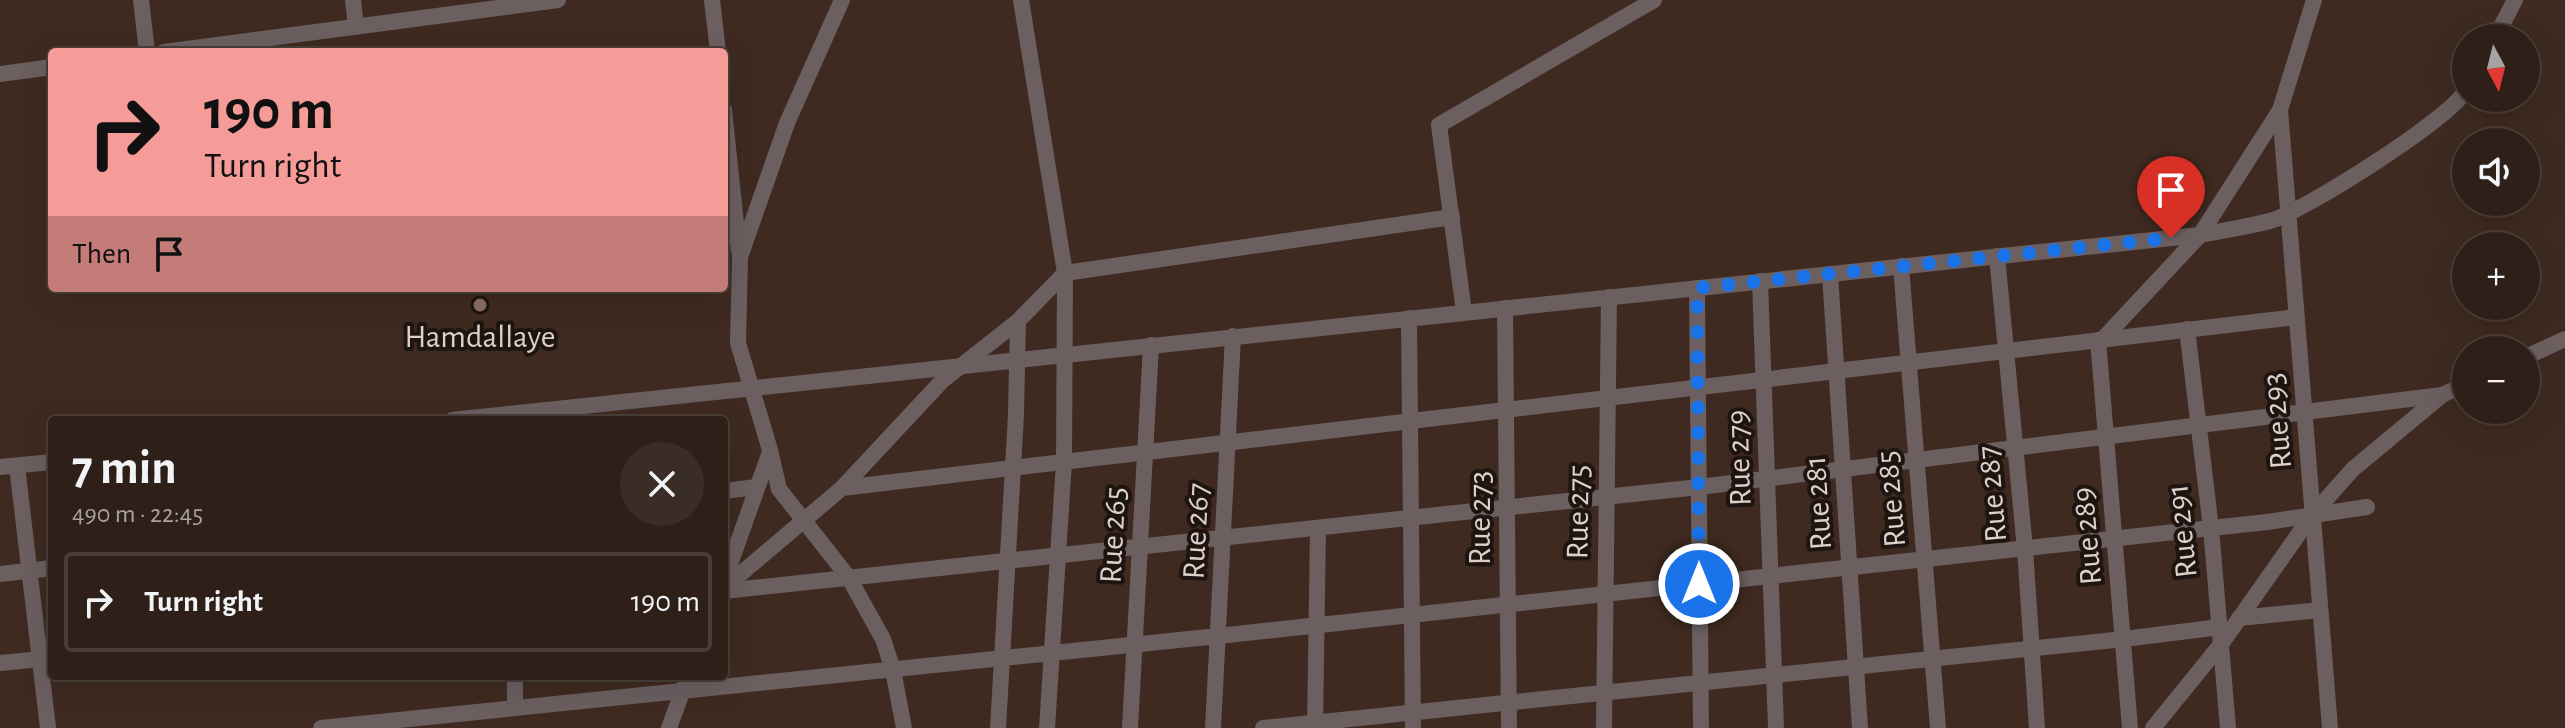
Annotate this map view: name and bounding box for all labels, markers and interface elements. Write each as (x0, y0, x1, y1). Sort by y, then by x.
north arrow (2452, 24, 2540, 112)
map controls (2452, 24, 2540, 424)
icon: right (72, 80, 176, 184)
text: 190 m (204, 83, 334, 139)
button: sound (2452, 128, 2540, 216)
text: Turn right (204, 148, 341, 184)
pin (2137, 156, 2205, 238)
icon: arrive (2149, 168, 2193, 212)
icon: arrive (147, 232, 191, 276)
button: + (2452, 232, 2540, 320)
text: Then (72, 239, 131, 269)
marker: Hamdallaye (471, 296, 489, 314)
place label: Hamdallaye (405, 321, 555, 353)
button: − (2452, 336, 2540, 424)
street label: Rue 293 (2257, 372, 2297, 470)
street label: Rue 279 (1721, 409, 1757, 507)
button: close (620, 442, 704, 526)
text: 7 min (72, 445, 177, 493)
street label: Rue 287 (1972, 445, 2012, 543)
street label: Rue 285 (1871, 450, 1911, 548)
street label: Rue 281 (1799, 455, 1837, 551)
street label: Rue 275 (1561, 464, 1595, 560)
street label: Rue 273 (1464, 471, 1496, 565)
street label: Rue 267 (1177, 482, 1215, 580)
street label: Rue 291 (2161, 483, 2203, 579)
street label: Rue 265 (1094, 486, 1132, 584)
street label: Rue 289 (2067, 486, 2107, 586)
text: 490 m · 22:45 (72, 501, 203, 527)
position arrow (1657, 542, 1741, 626)
icon: right (76, 580, 120, 624)
text: Turn right (144, 587, 263, 617)
text: 190 m (631, 587, 700, 617)

